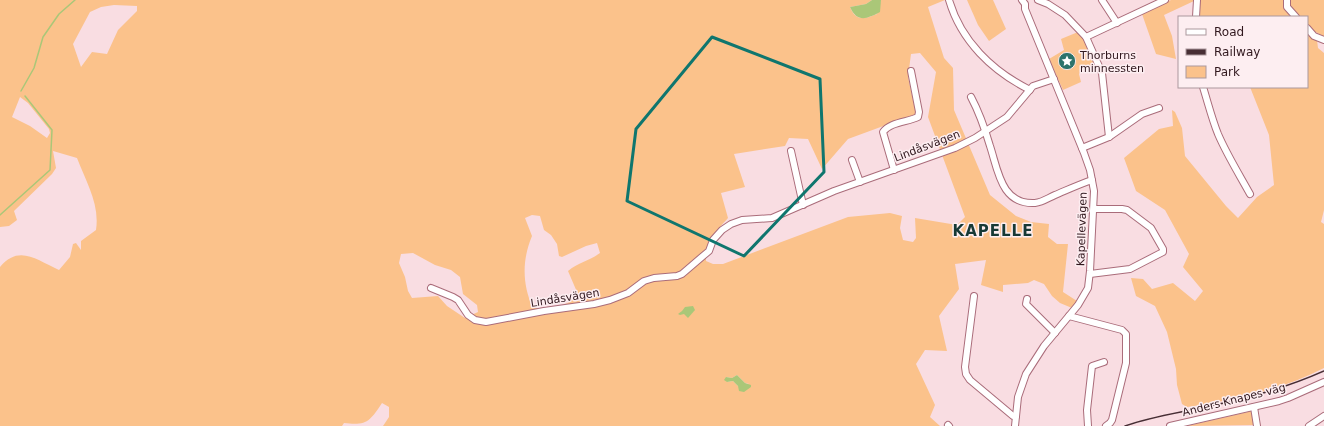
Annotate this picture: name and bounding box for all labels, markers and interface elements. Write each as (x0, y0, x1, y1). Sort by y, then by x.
legend (1178, 16, 1308, 88)
text: Road (1214, 25, 1244, 39)
text: Railway (1214, 45, 1260, 59)
place label: Thorburns minnessten (1079, 49, 1144, 75)
place icon: Thorburns minnessten (1057, 51, 1077, 71)
text: Park (1214, 65, 1240, 79)
street label: Lindåsvägen (892, 127, 962, 165)
street label: Kapellevägen (1074, 192, 1090, 266)
district label: KAPELLE (953, 222, 1033, 240)
street label: Lindåsvägen (530, 286, 600, 310)
street label: Anders Knapes väg (1181, 381, 1287, 419)

